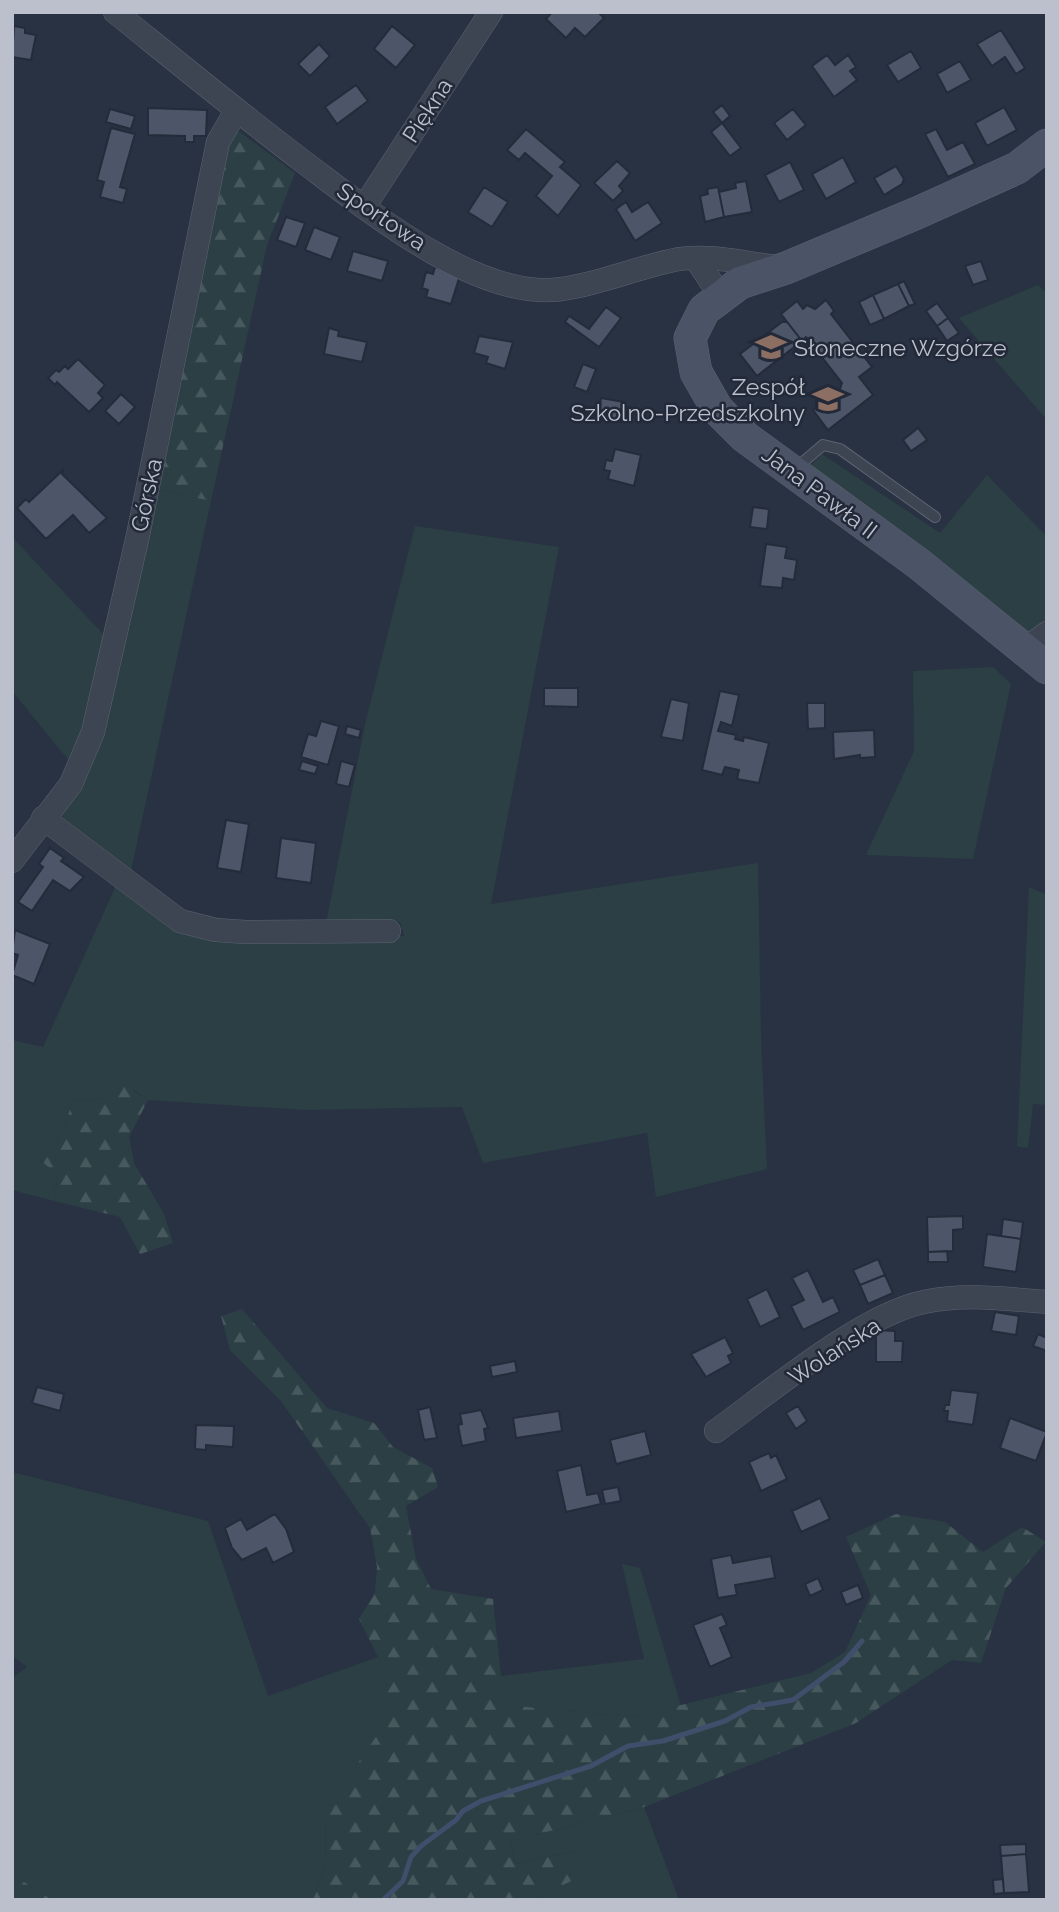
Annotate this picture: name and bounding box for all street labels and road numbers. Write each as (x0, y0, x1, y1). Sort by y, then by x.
street label: Piękna (396, 73, 458, 147)
street label: Sportowa (332, 176, 432, 256)
street label: Jana Pawła II (757, 440, 883, 544)
street label: Górska (125, 456, 167, 534)
street label: Wolańska (783, 1311, 885, 1391)

